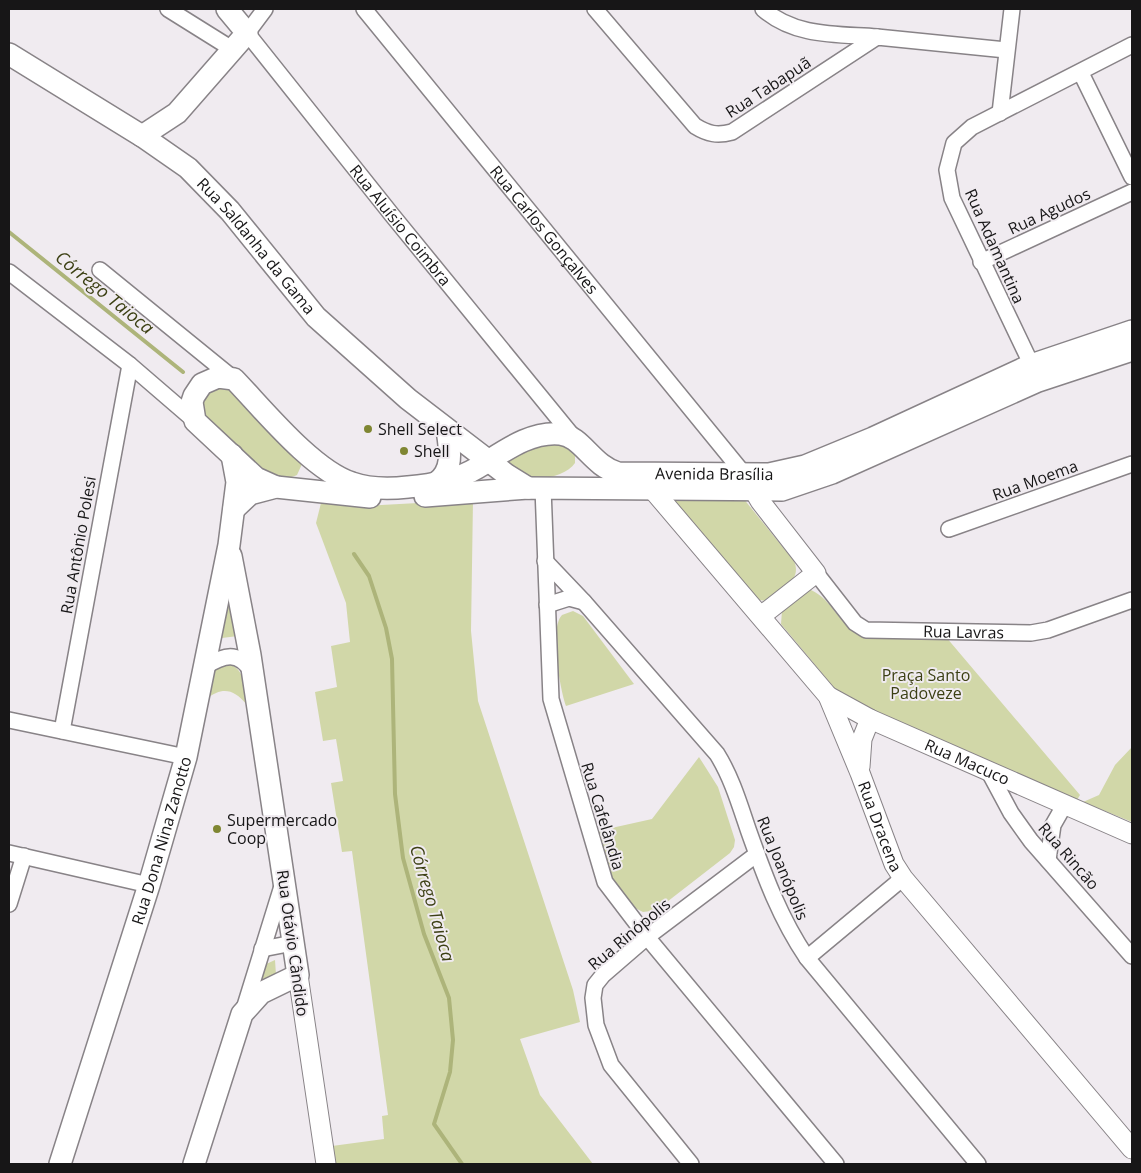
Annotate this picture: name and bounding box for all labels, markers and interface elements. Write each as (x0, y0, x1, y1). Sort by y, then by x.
street label: Rua Tabapuã (721, 51, 815, 123)
street label: Rua Aluísio Coimbra (345, 160, 456, 290)
street label: Rua Carlos Gonçalves (485, 161, 603, 299)
street label: Rua Saldanha da Gama (192, 173, 320, 319)
street label: Rua Agudos (1004, 182, 1094, 240)
street label: Rua Adamantina (960, 185, 1030, 307)
water label: Córrego Taioca (51, 245, 159, 339)
place label: Shell Select (378, 418, 462, 440)
marker: Shell Select (362, 423, 374, 435)
place label: Shell (414, 440, 450, 462)
marker: Shell (398, 445, 410, 457)
street label: Rua Moema (989, 454, 1081, 506)
street label: Avenida Brasília (655, 462, 773, 485)
street label: Rua Antônio Polesi (55, 474, 101, 616)
street label: Rua Lavras (923, 620, 1004, 644)
park label: Praça Santo Padoveze (882, 664, 970, 704)
street label: Rua Macuco (921, 733, 1013, 790)
street label: Rua Dona Nina Zanotto (126, 754, 197, 927)
street label: Rua Cafelândia (576, 759, 630, 873)
street label: Rua Dracena (853, 778, 907, 876)
place label: Supermercado Coop (227, 809, 337, 849)
street label: Rua Joanópolis (752, 813, 814, 923)
street label: Rua Rincão (1034, 818, 1104, 894)
marker: Supermercado Coop (211, 823, 223, 835)
water label: Córrego Taioca (405, 842, 461, 964)
street label: Rua Otávio Cândido (272, 868, 314, 1018)
street label: Rua Rinópolis (583, 893, 675, 975)

